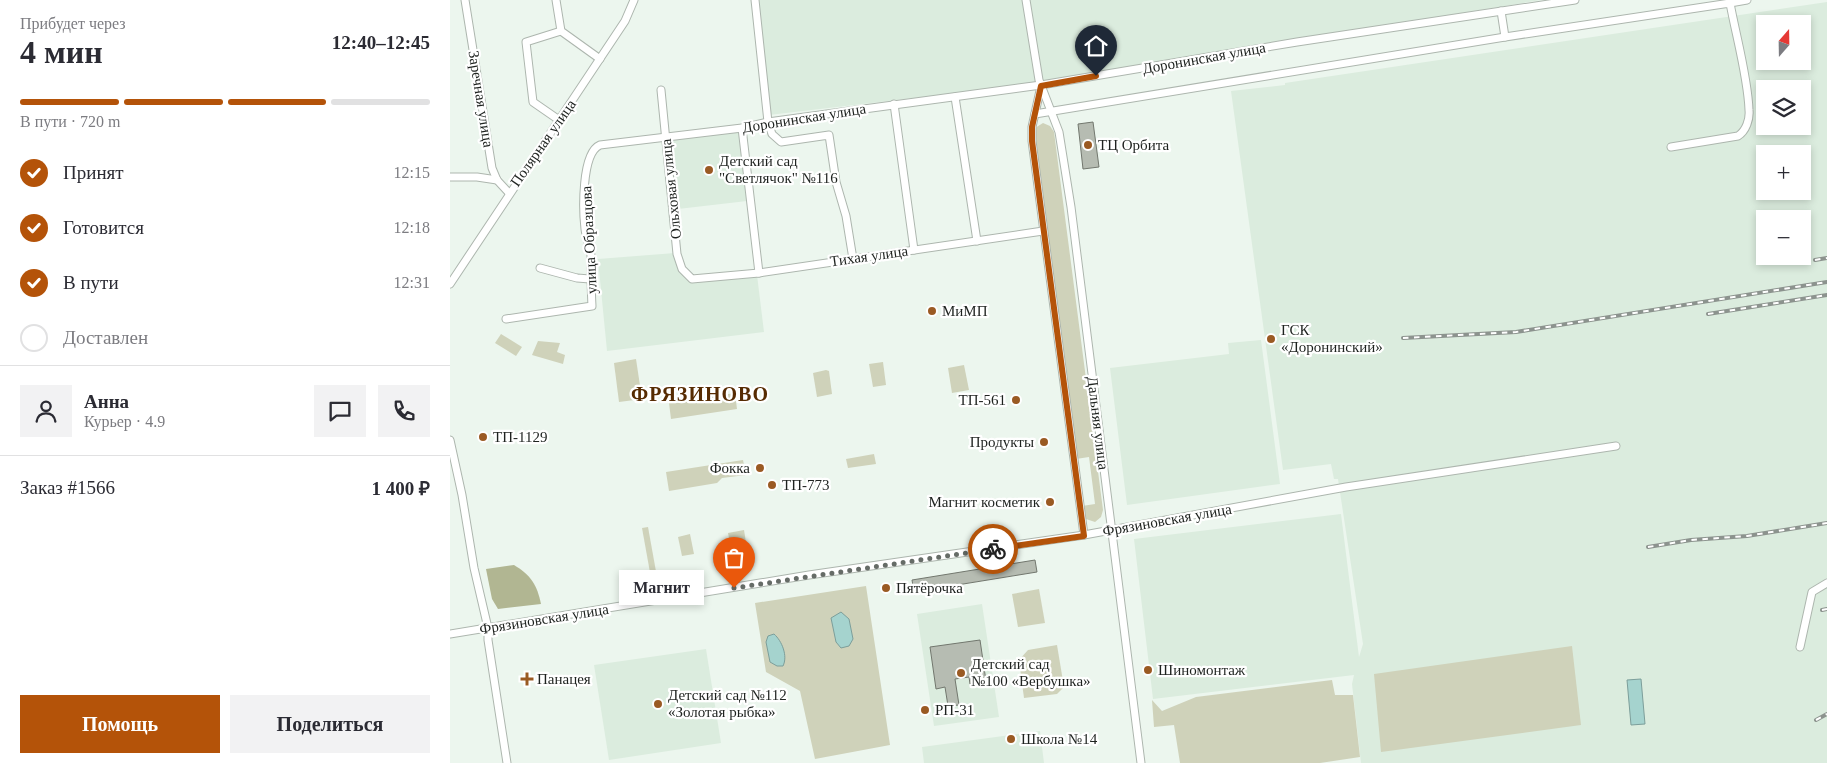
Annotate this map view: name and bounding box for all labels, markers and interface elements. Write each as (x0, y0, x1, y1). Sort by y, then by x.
text: Прибудет через (20, 15, 126, 32)
north arrow (1756, 15, 1811, 70)
map controls (1756, 15, 1811, 265)
pin (1075, 25, 1117, 76)
text: 12:40–12:45 (332, 32, 430, 53)
icon: home (1082, 32, 1110, 60)
text: 4 мин (20, 34, 103, 70)
street label: Доронинская улица (1141, 39, 1267, 77)
street label: Заречная улица (465, 49, 497, 149)
button: layers (1756, 80, 1811, 135)
street label: Полярная улица (507, 96, 579, 190)
street label: Доронинская улица (741, 100, 867, 136)
text: В пути · 720 m (20, 113, 121, 130)
place label: ТЦ Орбита (1098, 137, 1169, 153)
street label: Ольховая улица (658, 138, 684, 240)
marker: ТЦ Орбита (1082, 139, 1094, 151)
button: + (1756, 145, 1811, 200)
place label: Детский сад "Светлячок" №116 (719, 153, 838, 186)
icon: check (20, 159, 48, 187)
text: Принят (63, 162, 124, 183)
text: 12:15 (394, 164, 430, 181)
marker: Детский сад "Светлячок" №116 (703, 164, 715, 176)
street label: улица Образцова (578, 185, 600, 295)
button: − (1756, 210, 1811, 265)
icon: check (20, 214, 48, 242)
text: Готовится (63, 217, 144, 238)
text: 12:18 (394, 219, 430, 236)
street label: Тихая улица (829, 243, 909, 269)
icon: check (20, 269, 48, 297)
text: В пути (63, 272, 119, 293)
text: 12:31 (394, 274, 430, 291)
place label: МиМП (942, 303, 988, 319)
marker: МиМП (926, 305, 938, 317)
place label: ГСК «Доронинский» (1281, 322, 1383, 355)
text: Доставлен (63, 327, 148, 348)
marker: ГСК «Доронинский» (1265, 333, 1277, 345)
street label: Дальняя улица (1084, 375, 1112, 471)
district label: ФРЯЗИНОВО (631, 383, 769, 405)
button: person (20, 385, 72, 437)
button: chat (314, 385, 366, 437)
button: phone (378, 385, 430, 437)
text: Анна (84, 391, 129, 412)
place label: ТП-561 (959, 392, 1006, 408)
marker: ТП-561 (1010, 394, 1022, 406)
text: Курьер · 4.9 (84, 413, 165, 430)
place label: ТП-1129 (493, 429, 547, 445)
marker: ТП-1129 (477, 431, 489, 443)
place label: Продукты (970, 434, 1034, 450)
marker: Продукты (1038, 436, 1050, 448)
place label: Фокка (710, 460, 750, 476)
marker: Фокка (754, 462, 766, 474)
text: Заказ #1566 (20, 477, 115, 498)
place label: ТП-773 (782, 477, 830, 493)
text: 1 400 ₽ (371, 478, 430, 499)
marker: ТП-773 (766, 479, 778, 491)
place label: Магнит косметик (928, 494, 1041, 510)
marker: Магнит косметик (1044, 496, 1056, 508)
street label: Фрязиновская улица (1101, 501, 1233, 539)
courier (968, 524, 1018, 574)
icon: bike (979, 535, 1007, 563)
pin (713, 537, 755, 588)
icon: bag (720, 544, 748, 572)
callout: Магнит (619, 570, 704, 606)
text: Магнит (633, 579, 690, 596)
place label: Пятёрочка (896, 580, 963, 596)
marker: Пятёрочка (880, 582, 892, 594)
street label: Фрязиновская улица (478, 601, 610, 637)
place label: Детский сад №100 «Вербушка» (971, 656, 1091, 689)
place label: Шиномонтаж (1158, 662, 1246, 678)
marker: Шиномонтаж (1142, 664, 1154, 676)
marker: Детский сад №100 «Вербушка» (955, 667, 967, 679)
place label: Панацея (537, 671, 591, 687)
marker: Панацея (521, 673, 533, 685)
place label: Детский сад №112 «Золотая рыбка» (668, 687, 787, 720)
button: Помощь (20, 695, 220, 753)
button: Поделиться (230, 695, 430, 753)
marker: Детский сад №112 «Золотая рыбка» (652, 698, 664, 710)
place label: РП-31 (935, 702, 974, 718)
marker: РП-31 (919, 704, 931, 716)
place label: Школа №14 (1021, 731, 1098, 747)
marker: Школа №14 (1005, 733, 1017, 745)

